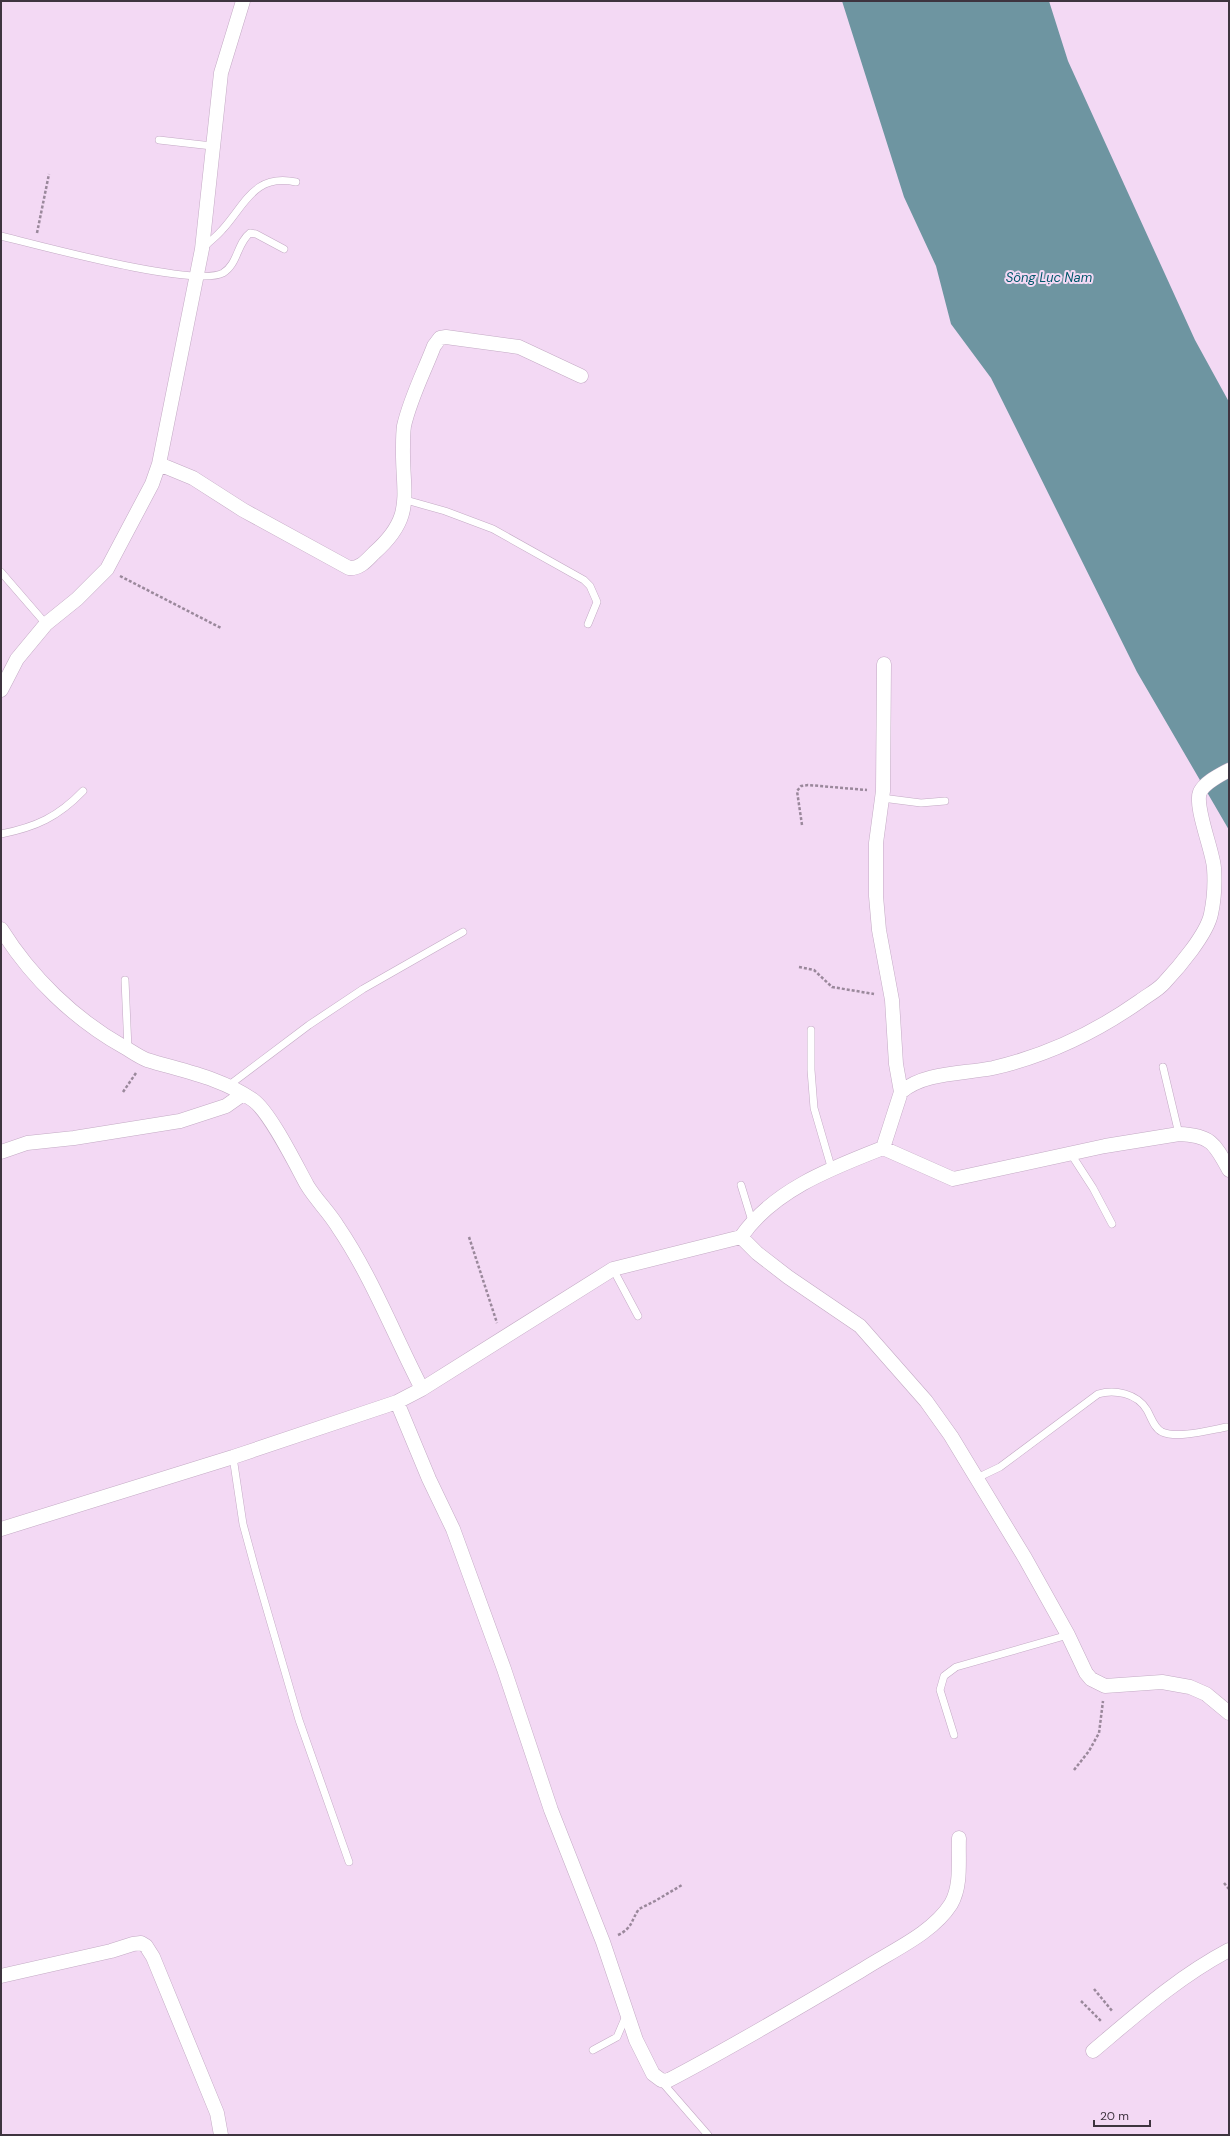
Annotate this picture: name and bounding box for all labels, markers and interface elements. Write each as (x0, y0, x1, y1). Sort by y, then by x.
water label: Sông Lục Nam (1006, 269, 1092, 286)
scale bar (1094, 2102, 1150, 2128)
text: 20 m (1100, 2108, 1129, 2124)

